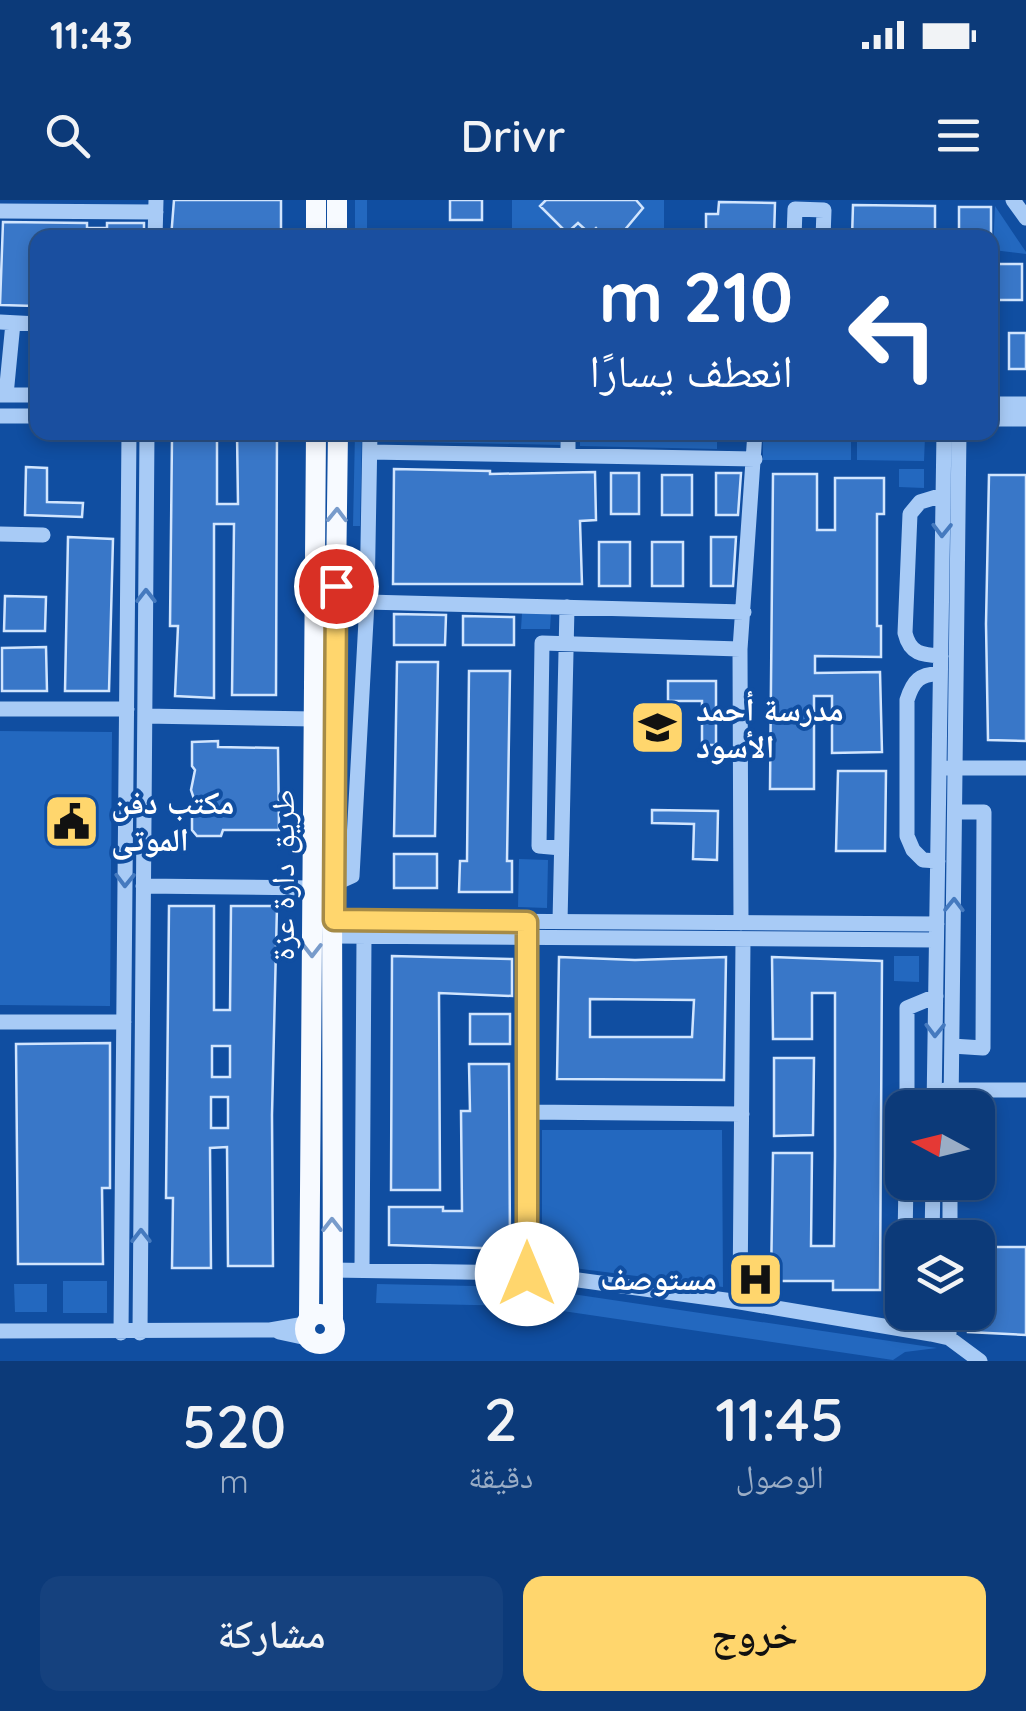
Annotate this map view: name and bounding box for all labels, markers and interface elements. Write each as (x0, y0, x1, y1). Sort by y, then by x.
text: 11:43 (50, 11, 133, 59)
text: Drivr (461, 107, 565, 163)
icon: search (40, 108, 95, 163)
icon: menu (931, 108, 986, 163)
text: 210 m (599, 252, 793, 340)
icon: left (828, 270, 958, 400)
text: انعطف يسارًا (589, 342, 793, 398)
one-way arrow (326, 506, 348, 522)
one-way arrow (931, 522, 953, 538)
pin (294, 544, 379, 629)
icon: arrive (309, 559, 364, 614)
one-way arrow (135, 587, 157, 602)
place label: مدرسة أحمد الأسود (696, 689, 844, 766)
school or university icon: مدرسة أحمد الأسود (627, 698, 687, 758)
place label: مكتب دفن الموتى (111, 782, 234, 860)
street label: طريق دارة عزة (262, 789, 303, 961)
public building icon: مكتب دفن الموتى (42, 791, 102, 851)
one-way arrow (114, 872, 136, 888)
one-way arrow (943, 897, 964, 913)
one-way arrow (301, 942, 323, 958)
one-way arrow (924, 1022, 946, 1038)
north arrow (885, 1090, 995, 1200)
map controls (885, 1090, 995, 1330)
one-way arrow (321, 1216, 342, 1232)
button: layers (885, 1220, 995, 1330)
position arrow (475, 1222, 579, 1326)
one-way arrow (130, 1227, 152, 1242)
hospital icon: مستوصف (726, 1249, 786, 1309)
place label: مستوصف (600, 1258, 717, 1298)
text: 2 (484, 1381, 518, 1456)
text: 11:45 (715, 1381, 844, 1456)
text: 520 (182, 1388, 286, 1463)
text: دقيقة (468, 1456, 533, 1496)
text: الوصول (735, 1456, 824, 1496)
text: m (220, 1461, 249, 1501)
button: مشاركة (40, 1576, 503, 1691)
button: خروج (523, 1576, 986, 1691)

